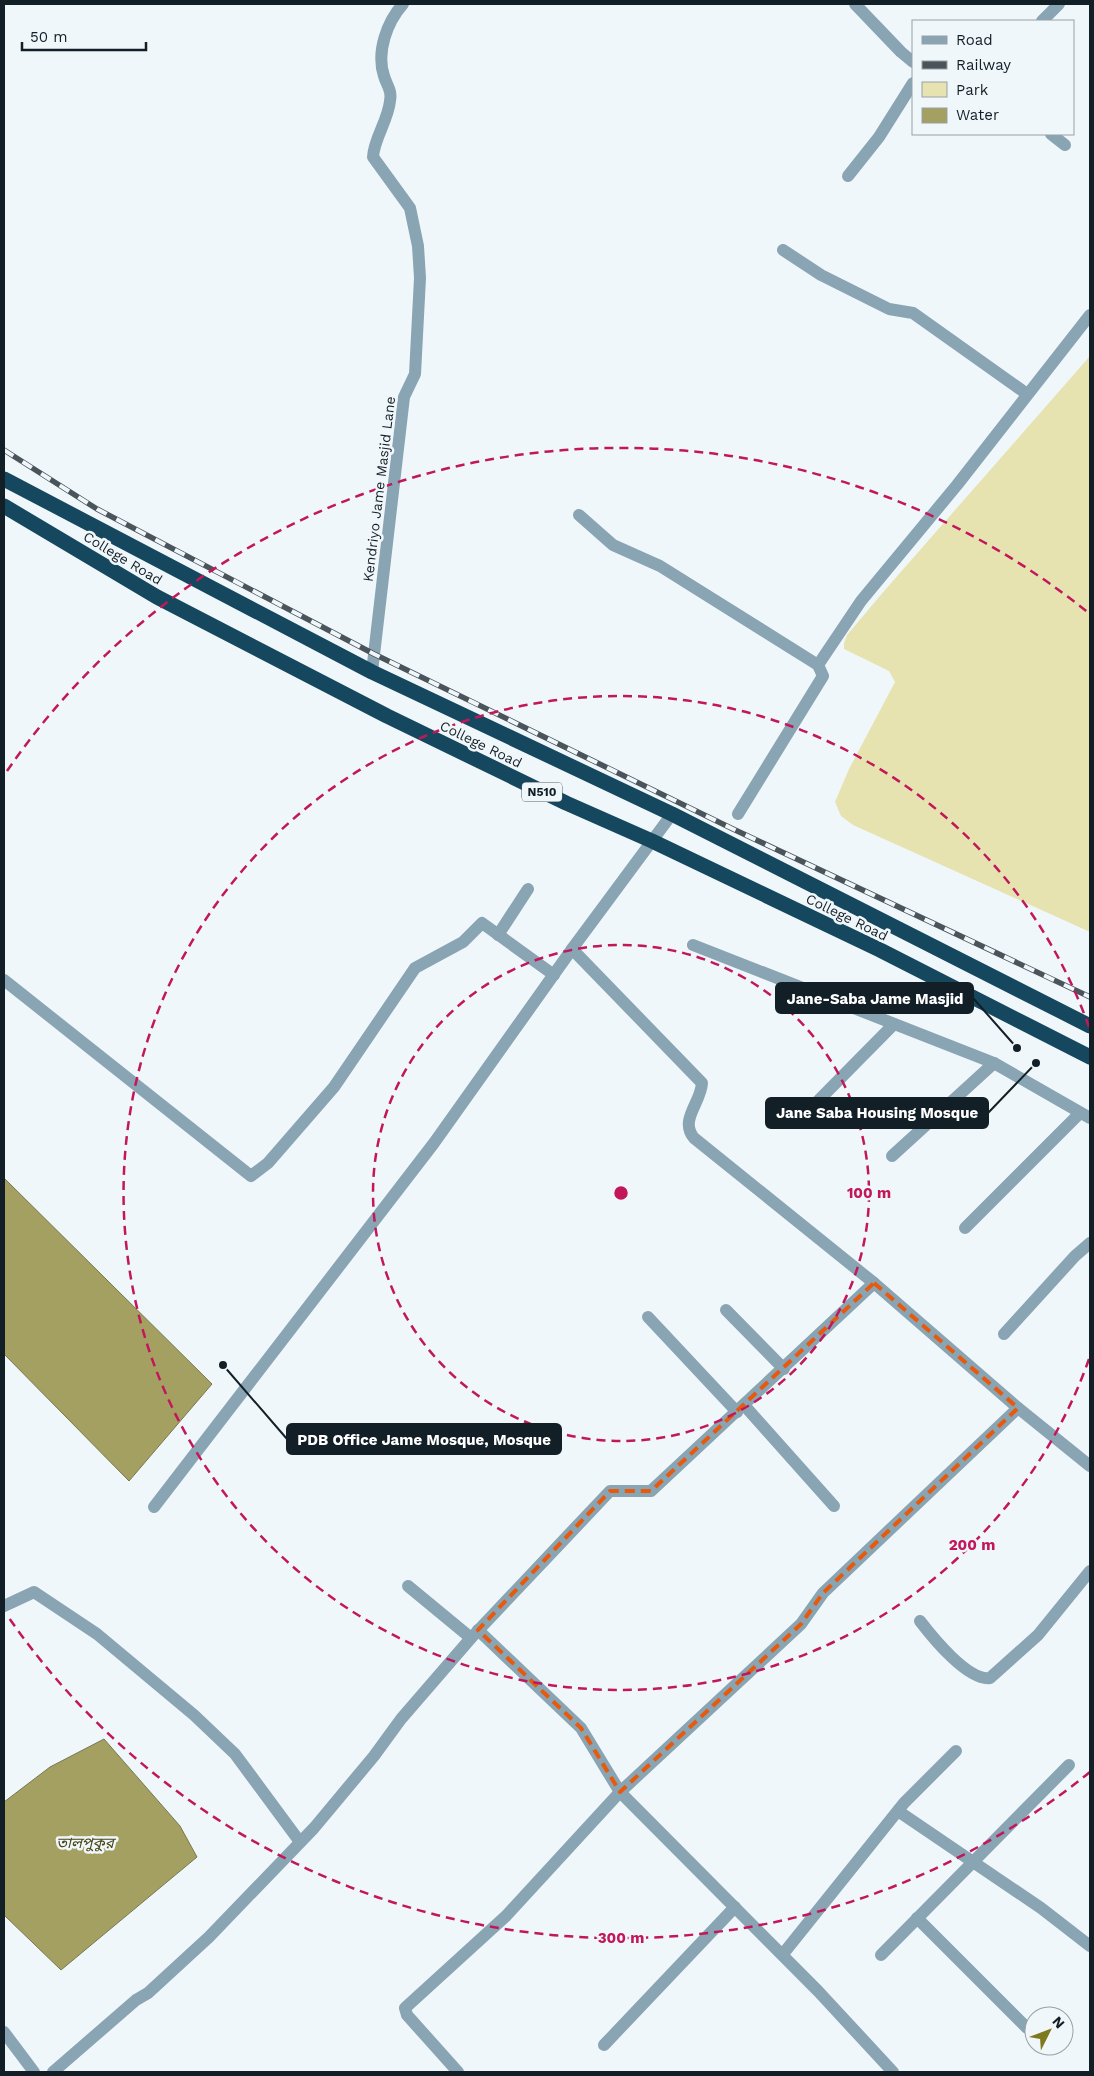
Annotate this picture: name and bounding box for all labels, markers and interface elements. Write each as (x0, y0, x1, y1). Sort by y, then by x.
scale bar (22, 20, 146, 52)
legend (912, 20, 1074, 135)
text: 50 m (30, 28, 67, 46)
text: Road (956, 31, 993, 49)
text: Railway (956, 56, 1011, 74)
text: Park (956, 81, 989, 99)
text: Water (956, 106, 999, 124)
street label: Kendriyo Jame Masjid Lane (360, 395, 398, 583)
street label: College Road (81, 528, 165, 588)
street label: College Road (437, 717, 525, 771)
road number: N510 (522, 782, 562, 802)
street label: College Road (803, 890, 891, 944)
callout: Jane-Saba Jame Masjid (776, 983, 973, 1013)
text: Jane-Saba Jame Masjid (786, 990, 964, 1008)
callout: Jane Saba Housing Mosque (766, 1098, 988, 1128)
text: Jane Saba Housing Mosque (776, 1104, 978, 1122)
centre of rings (612, 1184, 630, 1202)
text: 100 m (847, 1184, 891, 1202)
callout: PDB Office Jame Mosque, Mosque (287, 1424, 561, 1454)
text: PDB Office Jame Mosque, Mosque (297, 1431, 551, 1449)
text: 200 m (949, 1536, 995, 1554)
water label: তালপুকুর (56, 1834, 117, 1852)
text: 300 m (598, 1929, 644, 1947)
north arrow (1024, 2006, 1074, 2056)
text: N (1049, 2013, 1068, 2032)

